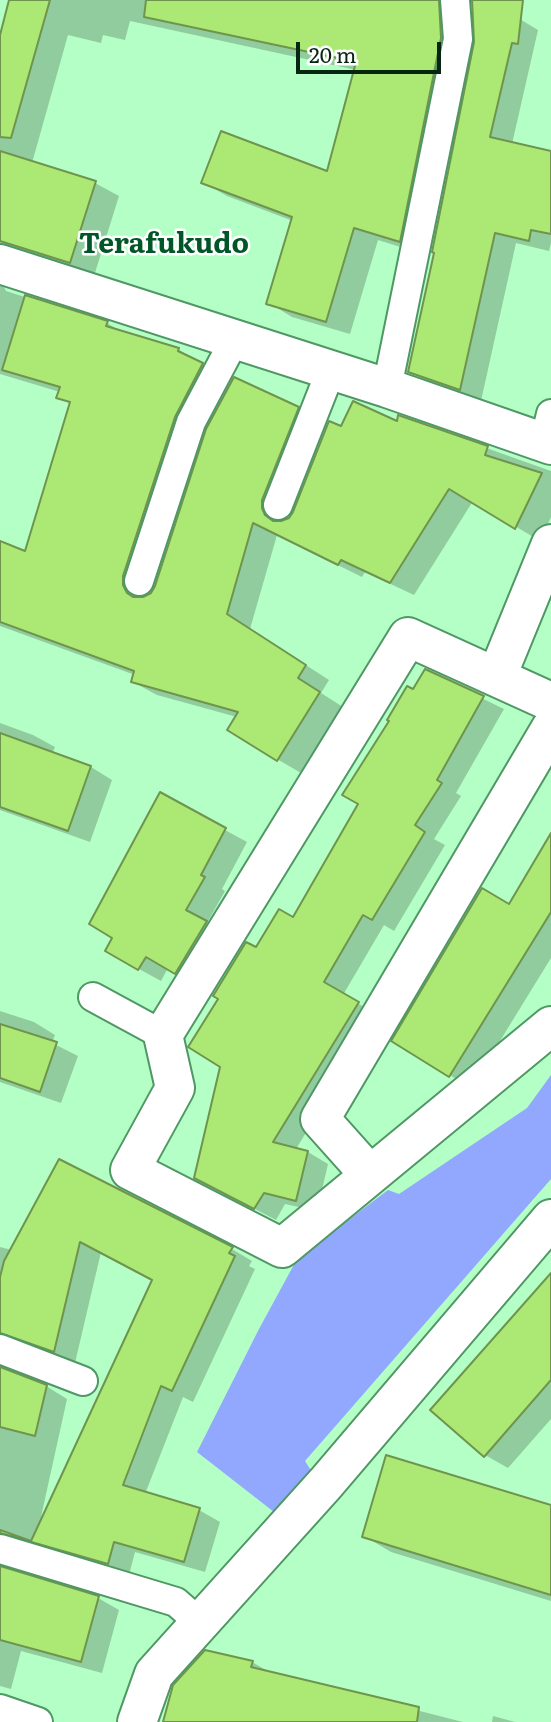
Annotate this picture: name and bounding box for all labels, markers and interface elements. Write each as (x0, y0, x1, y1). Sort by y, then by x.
scale bar (299, 28, 444, 72)
text: 20 m (309, 38, 356, 69)
district label: Terafukudo (79, 228, 249, 262)

